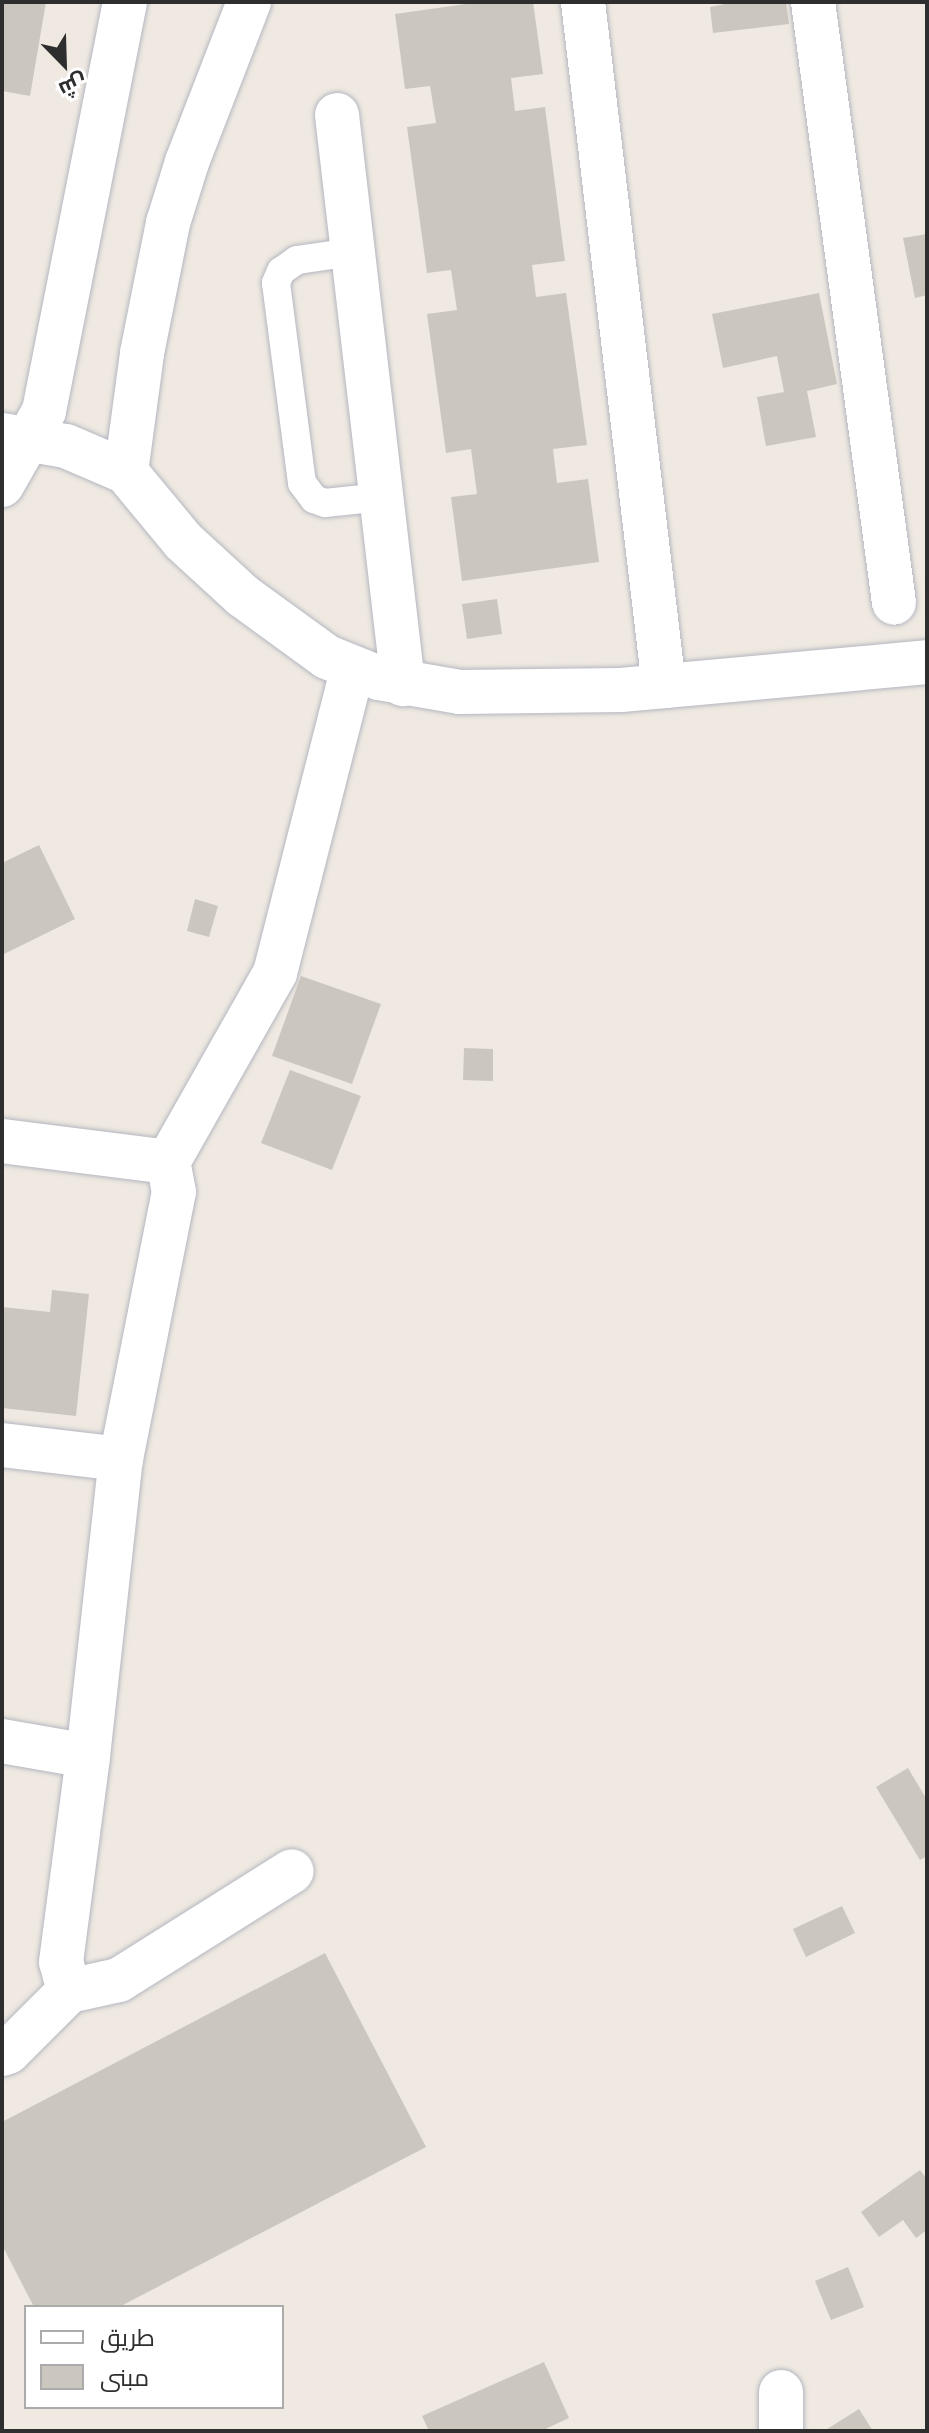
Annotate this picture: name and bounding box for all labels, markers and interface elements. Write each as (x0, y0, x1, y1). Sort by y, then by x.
north arrow (24, 24, 104, 104)
text: ش (55, 69, 91, 104)
legend (24, 2305, 284, 2409)
text: طريق (100, 2323, 155, 2352)
text: مبنى (100, 2363, 149, 2392)

